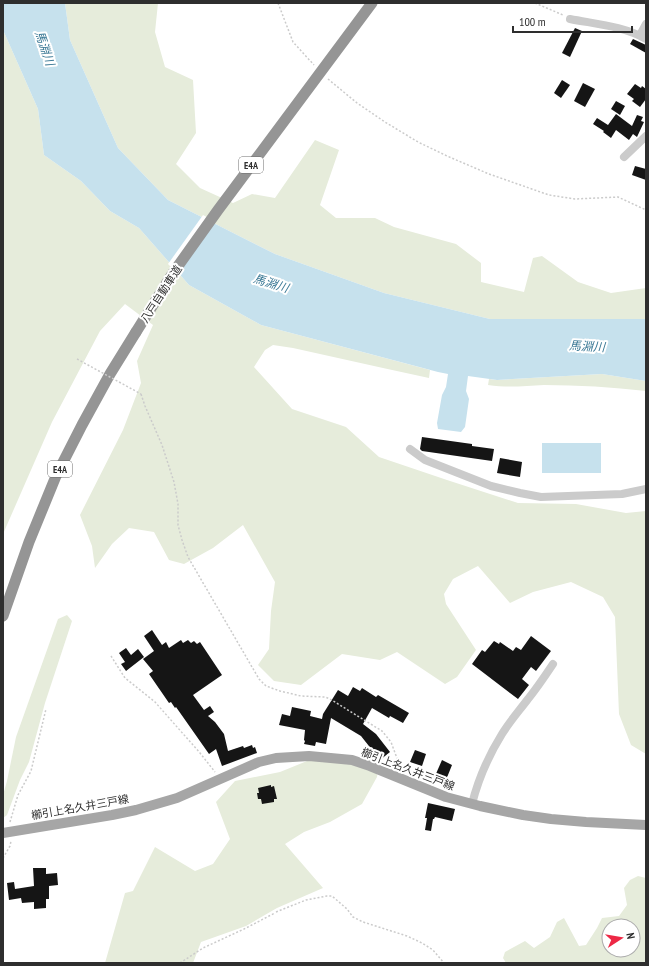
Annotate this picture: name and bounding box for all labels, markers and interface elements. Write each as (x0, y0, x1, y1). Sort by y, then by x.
scale bar (513, 8, 632, 34)
text: 100 m (519, 14, 546, 29)
water label: 馬淵川 (32, 29, 59, 69)
road number: E4A (239, 157, 263, 173)
street label: 八戸自動車道 (137, 263, 185, 325)
water label: 馬淵川 (252, 271, 292, 296)
water label: 馬淵川 (569, 338, 607, 355)
road number: E4A (48, 461, 72, 477)
street label: 櫛引上名久井三戸線 (359, 745, 457, 793)
street label: 櫛引上名久井三戸線 (30, 792, 130, 822)
north arrow (601, 918, 641, 958)
text: N (623, 932, 638, 940)

